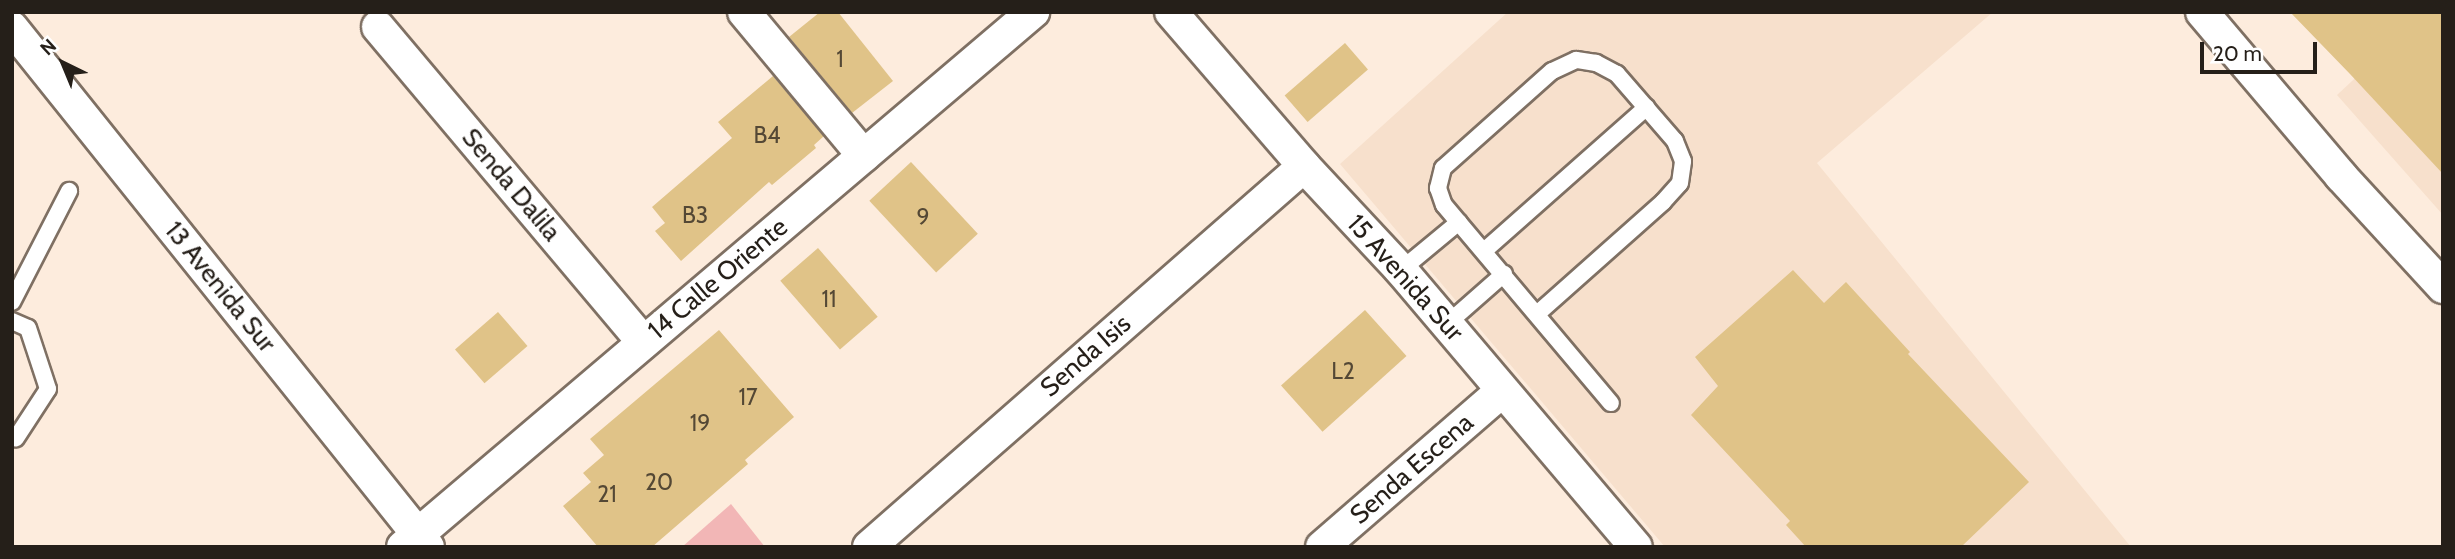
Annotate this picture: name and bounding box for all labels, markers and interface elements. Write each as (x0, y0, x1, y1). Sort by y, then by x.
north arrow (28, 28, 98, 98)
scale bar (2203, 28, 2320, 72)
text: N (36, 34, 61, 60)
text: 20 m (2213, 41, 2262, 66)
house number: 1 (836, 45, 844, 73)
house number: B4 (753, 121, 781, 149)
street label: Senda Dalila (455, 122, 567, 248)
house number: B3 (682, 201, 708, 229)
house number: 9 (916, 203, 930, 231)
street label: 15 Avenida Sur (1340, 208, 1470, 348)
street label: 14 Calle Oriente (642, 212, 794, 346)
street label: 13 Avenida Sur (158, 215, 282, 359)
house number: 11 (822, 285, 836, 313)
street label: Senda Isis (1035, 308, 1137, 404)
house number: L2 (1331, 357, 1355, 385)
house number: 17 (738, 383, 758, 411)
street label: Senda Escena (1344, 407, 1480, 531)
house number: 19 (690, 409, 710, 437)
house number: 20 (645, 468, 673, 496)
house number: 21 (597, 480, 617, 508)

